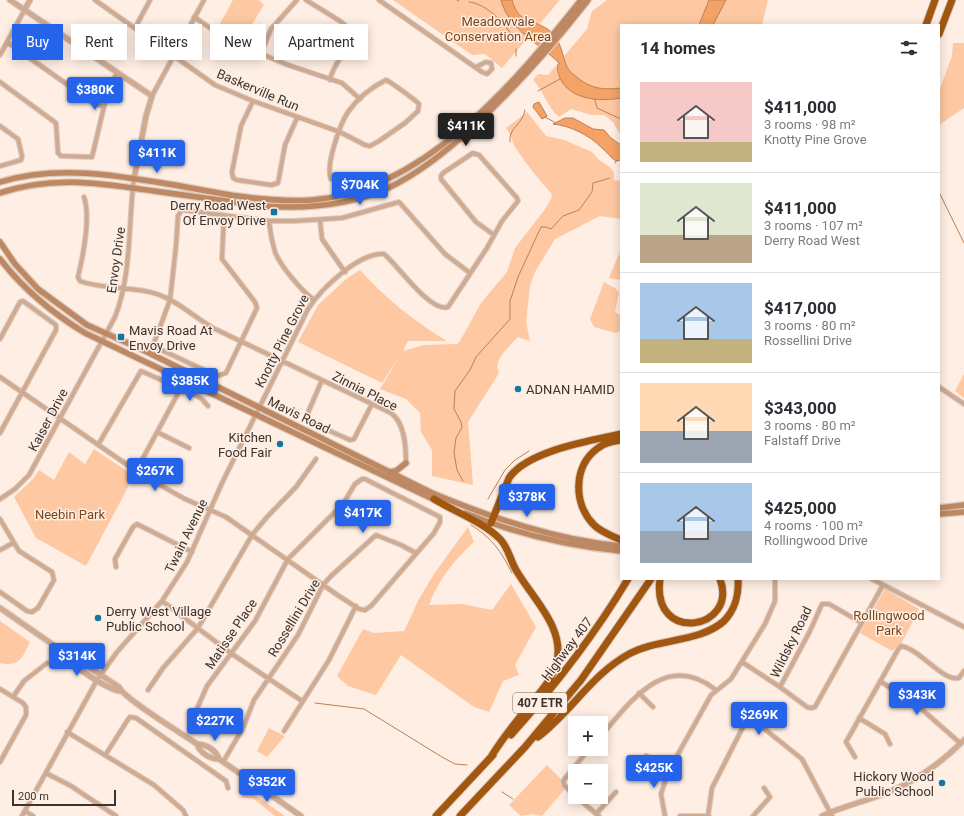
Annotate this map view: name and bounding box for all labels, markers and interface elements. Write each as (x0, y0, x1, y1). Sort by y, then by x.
park label: Meadowvale Conservation Area (445, 14, 551, 44)
chip: Buy (12, 24, 63, 60)
chip: Rent (71, 24, 127, 60)
chip: Filters (135, 24, 202, 60)
chip: New (210, 24, 266, 60)
chip: Apartment (274, 24, 368, 60)
icon: filters (898, 37, 920, 59)
text: 14 homes (640, 38, 716, 58)
street label: Baskerville Run (215, 66, 301, 114)
pin: $380K (67, 77, 123, 111)
text: $380K (76, 82, 114, 97)
text: $411,000 (764, 97, 836, 117)
icon: home (672, 98, 720, 146)
pin: $411K (438, 113, 494, 147)
text: 3 rooms · 98 m² (764, 117, 856, 132)
text: $411K (447, 118, 485, 133)
text: Knotty Pine Grove (764, 132, 867, 147)
pin: $411K (129, 140, 185, 174)
text: $411K (138, 145, 176, 160)
pin: $704K (332, 172, 388, 206)
text: $704K (341, 177, 379, 192)
place label: Derry Road West Of Envoy Drive (170, 198, 266, 228)
text: $411,000 (764, 198, 836, 218)
icon: home (672, 199, 720, 247)
marker: Derry Road West Of Envoy Drive (269, 207, 279, 217)
text: 3 rooms · 107 m² (764, 218, 863, 233)
street label: Envoy Drive (104, 226, 128, 294)
text: Derry Road West (764, 233, 860, 248)
street label: Knotty Pine Grove (252, 292, 312, 390)
text: $417,000 (764, 298, 836, 318)
icon: home (672, 299, 720, 347)
text: 3 rooms · 80 m² (764, 318, 856, 333)
place label: Mavis Road At Envoy Drive (129, 323, 212, 353)
marker: Mavis Road At Envoy Drive (116, 332, 126, 342)
text: Rossellini Drive (764, 333, 852, 348)
pin: $385K (162, 368, 218, 402)
street label: Zinnia Place (330, 368, 400, 414)
text: $385K (171, 373, 209, 388)
place label: ADNAN HAMID (526, 382, 615, 397)
marker: ADNAN HAMID (513, 384, 523, 394)
street label: Kaiser Drive (25, 386, 71, 454)
street label: Mavis Road (265, 393, 333, 437)
text: $343,000 (764, 398, 836, 418)
icon: home (672, 399, 720, 447)
text: 3 rooms · 80 m² (764, 418, 856, 433)
place label: Kitchen Food Fair (218, 430, 273, 460)
text: Falstaff Drive (764, 433, 841, 448)
marker: Kitchen Food Fair (275, 439, 285, 449)
pin: $267K (127, 458, 183, 492)
text: $267K (136, 463, 174, 478)
pin: $378K (499, 484, 555, 518)
text: $378K (508, 489, 546, 504)
street label: Twain Avenue (162, 497, 210, 575)
text: $425,000 (764, 498, 836, 518)
icon: home (672, 499, 720, 547)
pin: $417K (335, 500, 391, 534)
text: $417K (344, 505, 382, 520)
park label: Neebin Park (35, 507, 105, 522)
text: 4 rooms · 100 m² (764, 518, 863, 533)
text: Rollingwood Drive (764, 533, 868, 548)
street label: Rossellini Drive (265, 576, 323, 660)
street label: Matisse Place (202, 596, 260, 672)
place label: Derry West Village Public School (106, 604, 211, 634)
street label: Wildsky Road (767, 604, 815, 680)
park label: Rollingwood Park (853, 608, 925, 638)
marker: Derry West Village Public School (93, 613, 103, 623)
street label: Highway 407 (538, 615, 596, 683)
pin: $314K (49, 643, 105, 677)
text: $314K (58, 648, 96, 663)
pin: $343K (889, 682, 945, 716)
text: $343K (898, 687, 936, 702)
road number: 407 ETR (513, 693, 567, 713)
pin: $269K (731, 702, 787, 736)
text: $269K (740, 707, 778, 722)
pin: $227K (187, 708, 243, 742)
text: $227K (196, 713, 234, 728)
map controls (568, 716, 608, 804)
button: + (568, 716, 608, 756)
pin: $425K (626, 755, 682, 789)
text: $425K (635, 760, 673, 775)
button: − (568, 764, 608, 804)
pin: $352K (239, 769, 295, 803)
place label: Hickory Wood Public School (853, 769, 934, 799)
text: $352K (248, 774, 286, 789)
marker: Hickory Wood Public School (937, 778, 947, 788)
scale bar (12, 788, 116, 807)
text: 200 m (18, 790, 49, 803)

